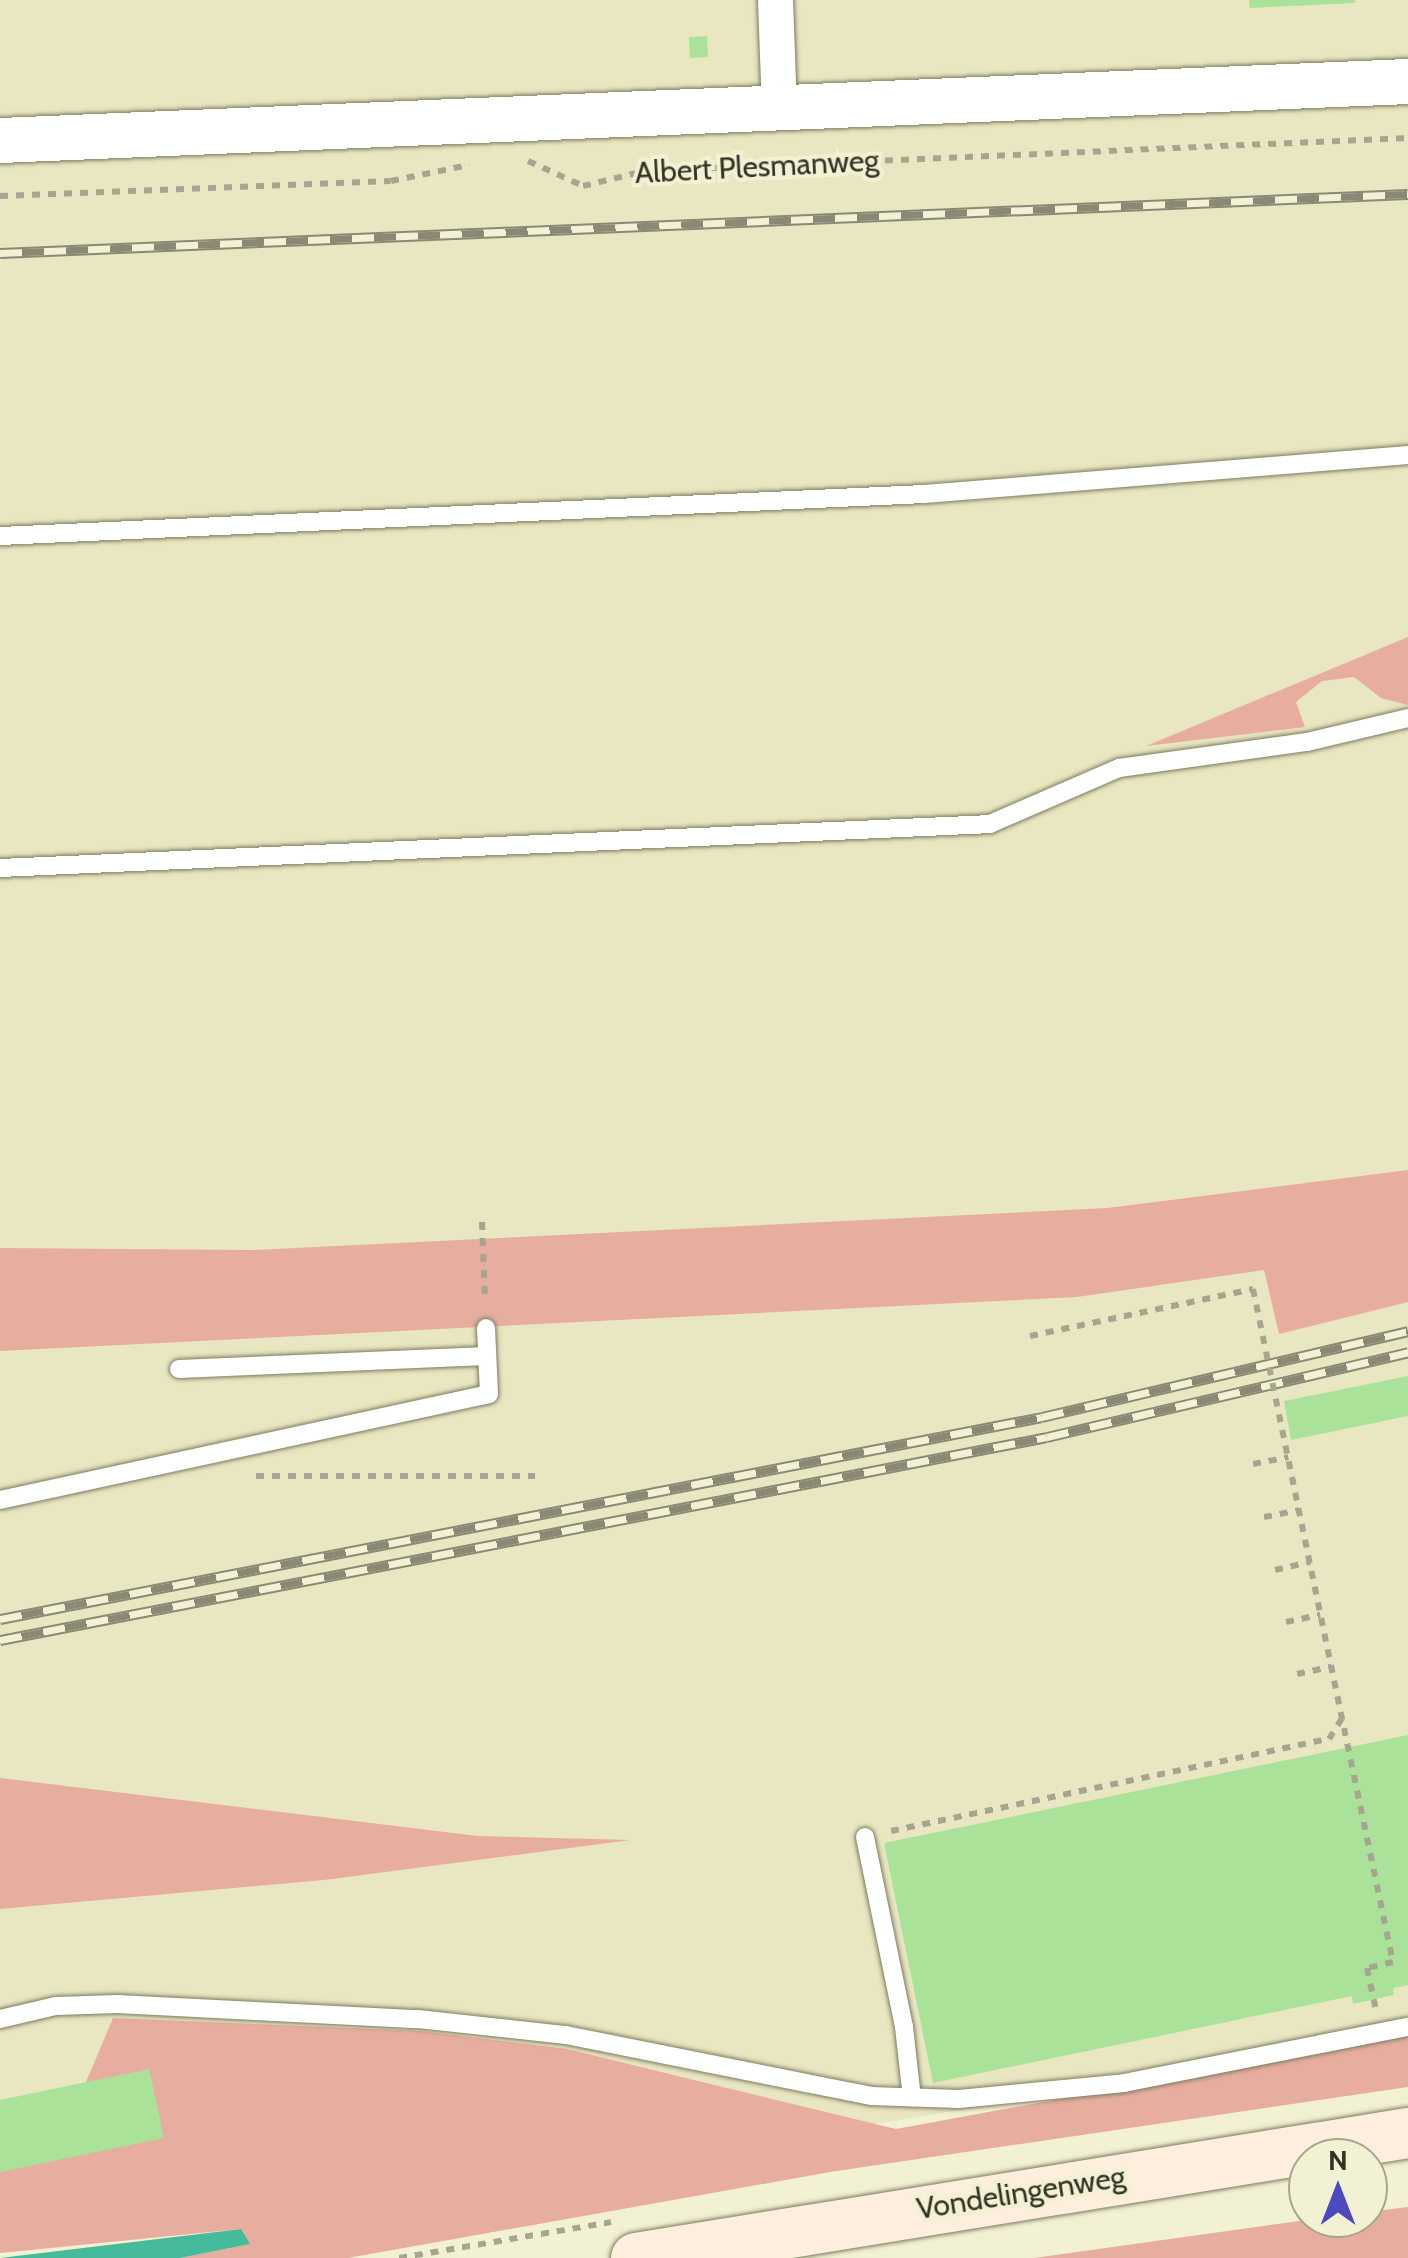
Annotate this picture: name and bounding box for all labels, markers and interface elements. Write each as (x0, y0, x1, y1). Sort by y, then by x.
street label: Albert Plesmanweg (634, 143, 880, 191)
north arrow (1288, 2138, 1388, 2238)
text: N (1328, 2143, 1348, 2177)
street label: Vondelingenweg (914, 2159, 1128, 2227)

